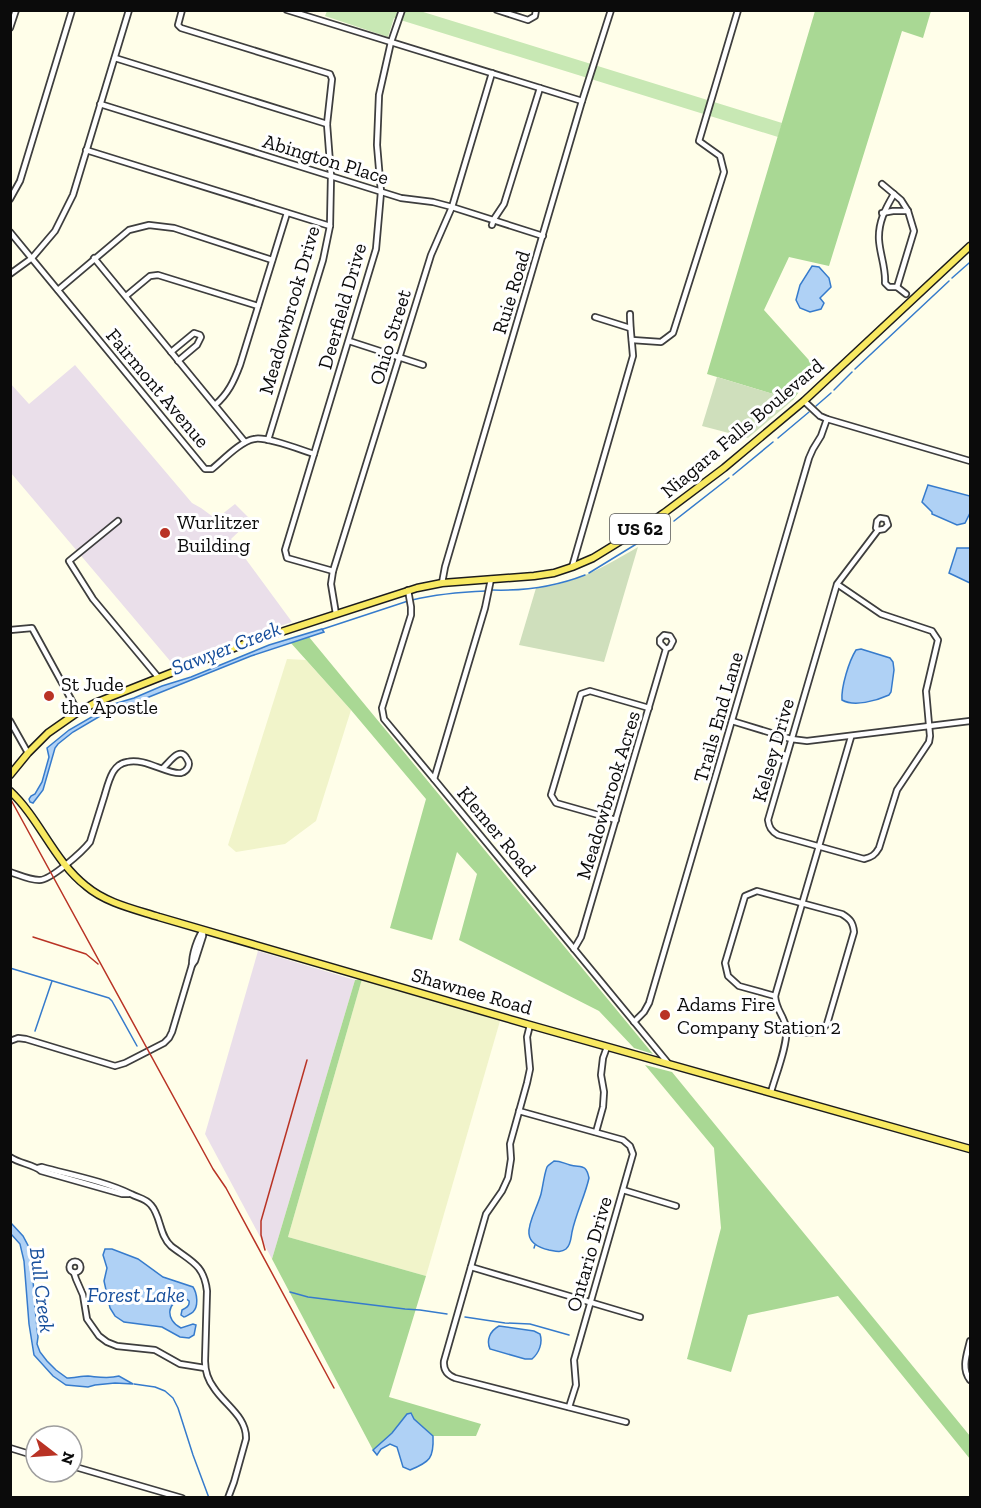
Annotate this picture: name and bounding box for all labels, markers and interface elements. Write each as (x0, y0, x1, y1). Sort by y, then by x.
street label: Abington Place (260, 128, 392, 190)
street label: Meadowbrook Drive (253, 223, 325, 397)
street label: Deerfield Drive (313, 240, 371, 372)
street label: Ruie Road (487, 247, 535, 337)
street label: Ohio Street (364, 286, 416, 388)
street label: Fairmont Avenue (101, 323, 215, 453)
street label: Niagara Falls Boulevard (656, 353, 828, 503)
place label: Wurlitzer Building (177, 510, 260, 557)
road number: US 62 (610, 514, 670, 544)
marker: Wurlitzer Building (158, 526, 172, 540)
water label: Sawyer Creek (168, 615, 284, 680)
street label: Trails End Lane (688, 649, 748, 785)
place label: St Jude the Apostle (61, 672, 158, 719)
marker: St Jude the Apostle (42, 689, 56, 703)
street label: Kelsey Drive (747, 696, 799, 804)
street label: Meadowbrook Acres (571, 708, 645, 882)
street label: Klemer Road (453, 781, 542, 881)
street label: Shawnee Road (409, 962, 535, 1020)
place label: Adams Fire Company Station 2 (677, 992, 841, 1039)
marker: Adams Fire Company Station 2 (658, 1008, 672, 1022)
street label: Ontario Drive (561, 1193, 617, 1315)
water label: Bull Creek (25, 1246, 60, 1334)
water label: Forest Lake (87, 1282, 185, 1307)
north arrow (24, 1424, 84, 1484)
text: N (57, 1450, 79, 1467)

